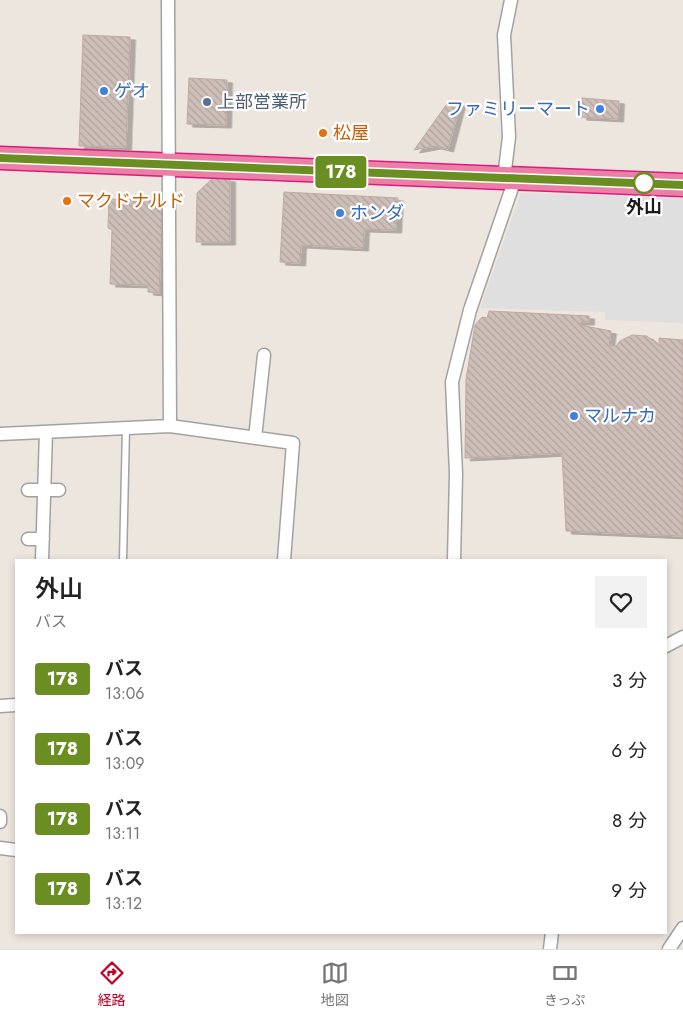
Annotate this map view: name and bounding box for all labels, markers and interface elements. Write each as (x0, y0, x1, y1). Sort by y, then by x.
place label: ゲオ (114, 78, 150, 104)
marker: ゲオ (98, 85, 110, 97)
place label: 上部営業所 (217, 89, 307, 115)
marker: 上部営業所 (201, 96, 213, 108)
place label: ファミリーマート (446, 96, 590, 122)
marker: ファミリーマート (594, 103, 606, 115)
place label: 松屋 (333, 120, 369, 146)
marker: 松屋 (317, 127, 329, 139)
line badge: 178 (312, 156, 370, 188)
text: 178 (325, 159, 357, 185)
marker: 外山 (633, 172, 655, 194)
place label: マクドナルド (77, 188, 185, 214)
place label: 外山 (626, 194, 662, 220)
marker: マクドナルド (61, 195, 73, 207)
place label: ホンダ (350, 200, 404, 226)
marker: ホンダ (334, 207, 346, 219)
place label: マルナカ (584, 403, 656, 429)
marker: マルナカ (568, 410, 580, 422)
text: 外山 (35, 571, 83, 606)
button: heart (595, 576, 647, 628)
text: バス (35, 610, 67, 633)
text: バス (105, 655, 143, 682)
text: 178 (47, 666, 78, 692)
text: 3 分 (612, 667, 647, 694)
text: 13:06 (105, 682, 145, 705)
text: バス (105, 725, 143, 752)
text: 178 (47, 736, 78, 762)
text: 6 分 (611, 737, 647, 764)
text: 13:09 (105, 752, 145, 775)
text: バス (105, 795, 143, 822)
text: 178 (47, 806, 78, 832)
text: 8 分 (612, 807, 647, 834)
text: 13:11 (105, 822, 140, 845)
text: バス (105, 865, 143, 892)
text: 178 (47, 876, 78, 902)
text: 9 分 (611, 877, 647, 904)
text: 13:12 (105, 892, 142, 915)
tab: 経路 (98, 959, 126, 1010)
tab: 地図 (321, 959, 349, 1010)
tab: きっぷ (544, 959, 585, 1010)

